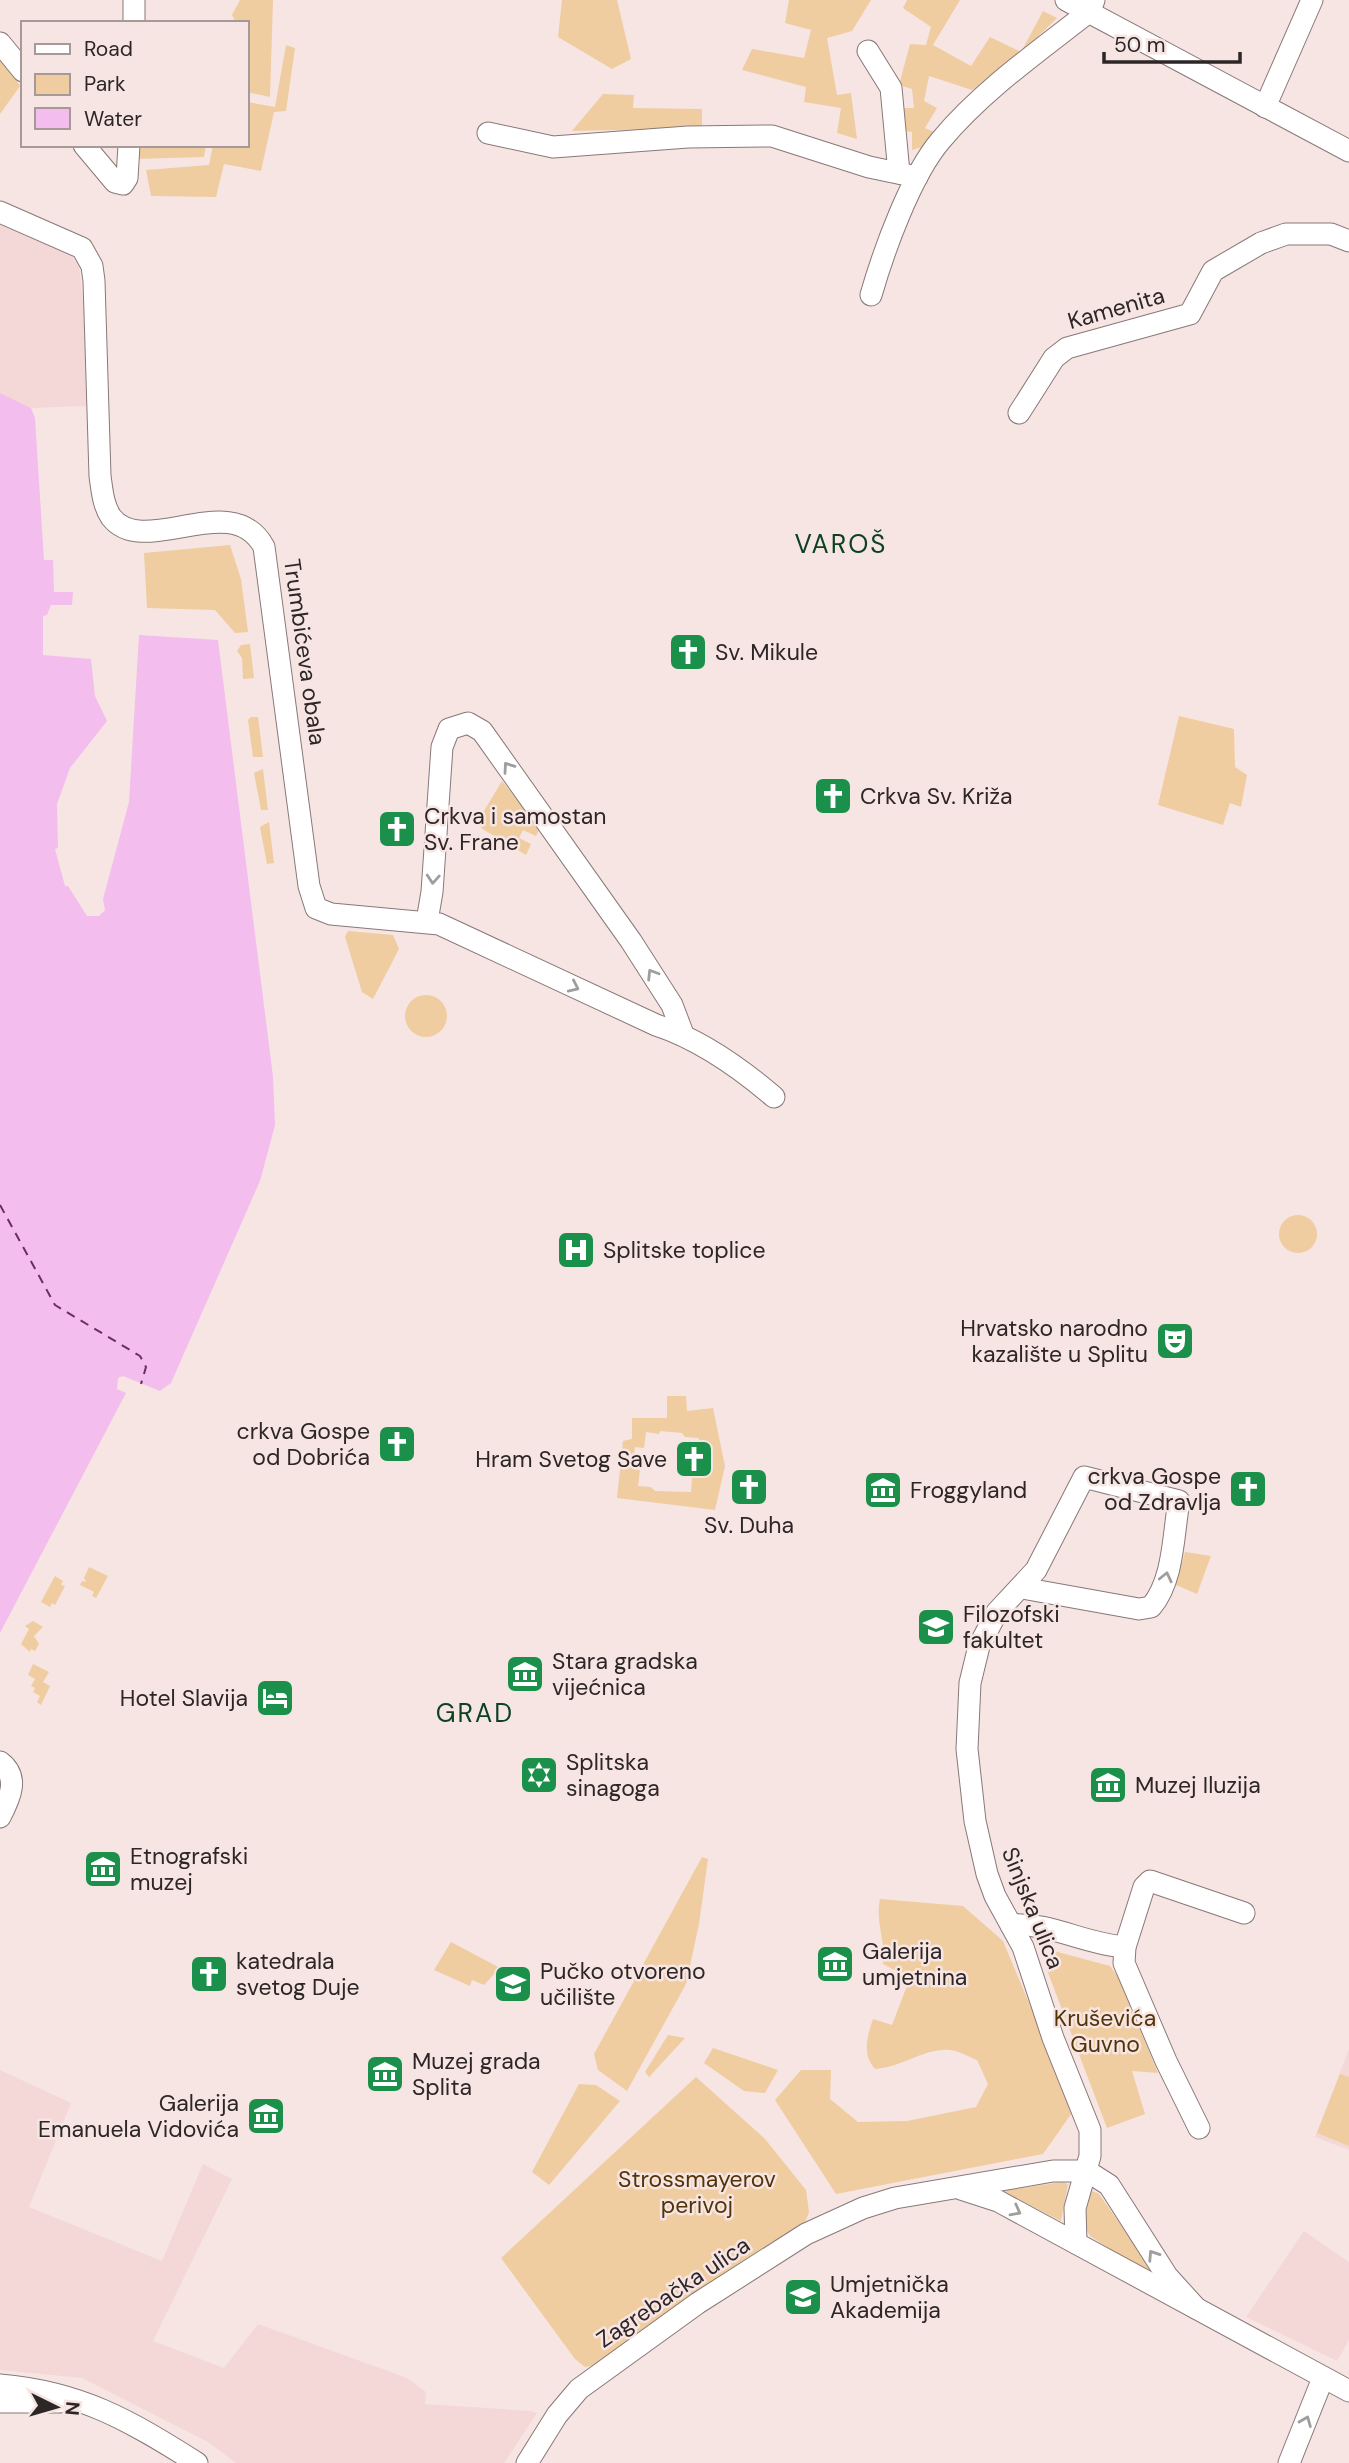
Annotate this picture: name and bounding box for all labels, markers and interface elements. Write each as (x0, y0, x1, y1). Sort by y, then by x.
legend (21, 21, 248, 147)
scale bar (1104, 21, 1240, 65)
text: 50 m (1114, 31, 1165, 59)
text: Road (84, 35, 133, 63)
text: Park (84, 70, 126, 98)
text: Water (84, 105, 142, 133)
street label: Kamenita (1064, 280, 1168, 336)
district label: VAROŠ (795, 527, 887, 561)
street label: Trumbićeva obala (277, 557, 333, 747)
church icon: Sv. Mikule (667, 631, 709, 673)
place label: Sv. Mikule (715, 637, 818, 667)
one-way arrow (504, 762, 516, 775)
church icon: Crkva Sv. Križa (812, 775, 854, 817)
place label: Crkva Sv. Križa (860, 781, 1013, 811)
place label: Crkva i samostan Sv. Frane (424, 801, 606, 857)
church icon: Crkva i samostan Sv. Frane (376, 808, 418, 850)
one-way arrow (426, 873, 441, 884)
one-way arrow (648, 969, 661, 982)
one-way arrow (567, 979, 579, 993)
hospital icon: Splitske toplice (555, 1229, 597, 1271)
place label: Splitske toplice (603, 1235, 766, 1265)
place label: Hrvatsko narodno kazalište u Splitu (960, 1313, 1148, 1369)
theatre icon: Hrvatsko narodno kazalište u Splitu (1154, 1320, 1196, 1362)
place label: crkva Gospe od Dobrića (236, 1416, 370, 1472)
church icon: crkva Gospe od Dobrića (376, 1423, 418, 1465)
church icon: Hram Svetog Save (673, 1438, 715, 1480)
place label: Hram Svetog Save (475, 1444, 667, 1474)
place label: crkva Gospe od Zdravlja (1087, 1461, 1221, 1517)
church icon: Sv. Duha (728, 1466, 770, 1508)
church icon: crkva Gospe od Zdravlja (1227, 1468, 1269, 1510)
museum icon: Froggyland (862, 1469, 904, 1511)
place label: Froggyland (910, 1475, 1027, 1505)
place label: Sv. Duha (704, 1510, 794, 1540)
one-way arrow (1158, 1571, 1172, 1583)
place label: Filozofski fakultet (963, 1599, 1060, 1655)
school or university icon: Filozofski fakultet (915, 1606, 957, 1648)
place label: Stara gradska vijećnica (552, 1646, 698, 1702)
museum icon: Stara gradska vijećnica (504, 1653, 546, 1695)
hotel icon: Hotel Slavija (254, 1677, 296, 1719)
place label: Hotel Slavija (120, 1683, 248, 1713)
district label: GRAD (436, 1696, 514, 1730)
place label: Splitska sinagoga (566, 1747, 660, 1803)
synagogue icon: Splitska sinagoga (518, 1754, 560, 1796)
museum icon: Muzej Iluzija (1087, 1764, 1129, 1806)
place label: Muzej Iluzija (1135, 1770, 1261, 1800)
place label: Etnografski muzej (130, 1841, 248, 1897)
street label: Sinjska ulica (995, 1843, 1071, 1973)
museum icon: Etnografski muzej (82, 1848, 124, 1890)
place label: Galerija umjetnina (862, 1936, 967, 1992)
museum icon: Galerija umjetnina (814, 1943, 856, 1985)
place label: katedrala svetog Duje (236, 1946, 360, 2002)
church icon: katedrala svetog Duje (188, 1953, 230, 1995)
place label: Pučko otvoreno učilište (540, 1956, 706, 2012)
school or university icon: Pučko otvoreno učilište (492, 1963, 534, 2005)
park label: Kruševića Guvno (1054, 2003, 1156, 2059)
place label: Muzej grada Splita (412, 2046, 541, 2102)
museum icon: Muzej grada Splita (364, 2053, 406, 2095)
place label: Galerija Emanuela Vidovića (38, 2088, 239, 2144)
museum icon: Galerija Emanuela Vidovića (245, 2095, 287, 2137)
park label: Strossmayerov perivoj (618, 2164, 776, 2220)
one-way arrow (1008, 2202, 1021, 2216)
street label: Zagrebačka ulica (591, 2230, 755, 2354)
one-way arrow (1148, 2250, 1161, 2263)
place label: Umjetnička Akademija (830, 2269, 949, 2325)
school or university icon: Umjetnička Akademija (782, 2276, 824, 2318)
north arrow (21, 2372, 91, 2442)
text: N (59, 2400, 85, 2416)
one-way arrow (1297, 2415, 1311, 2427)

